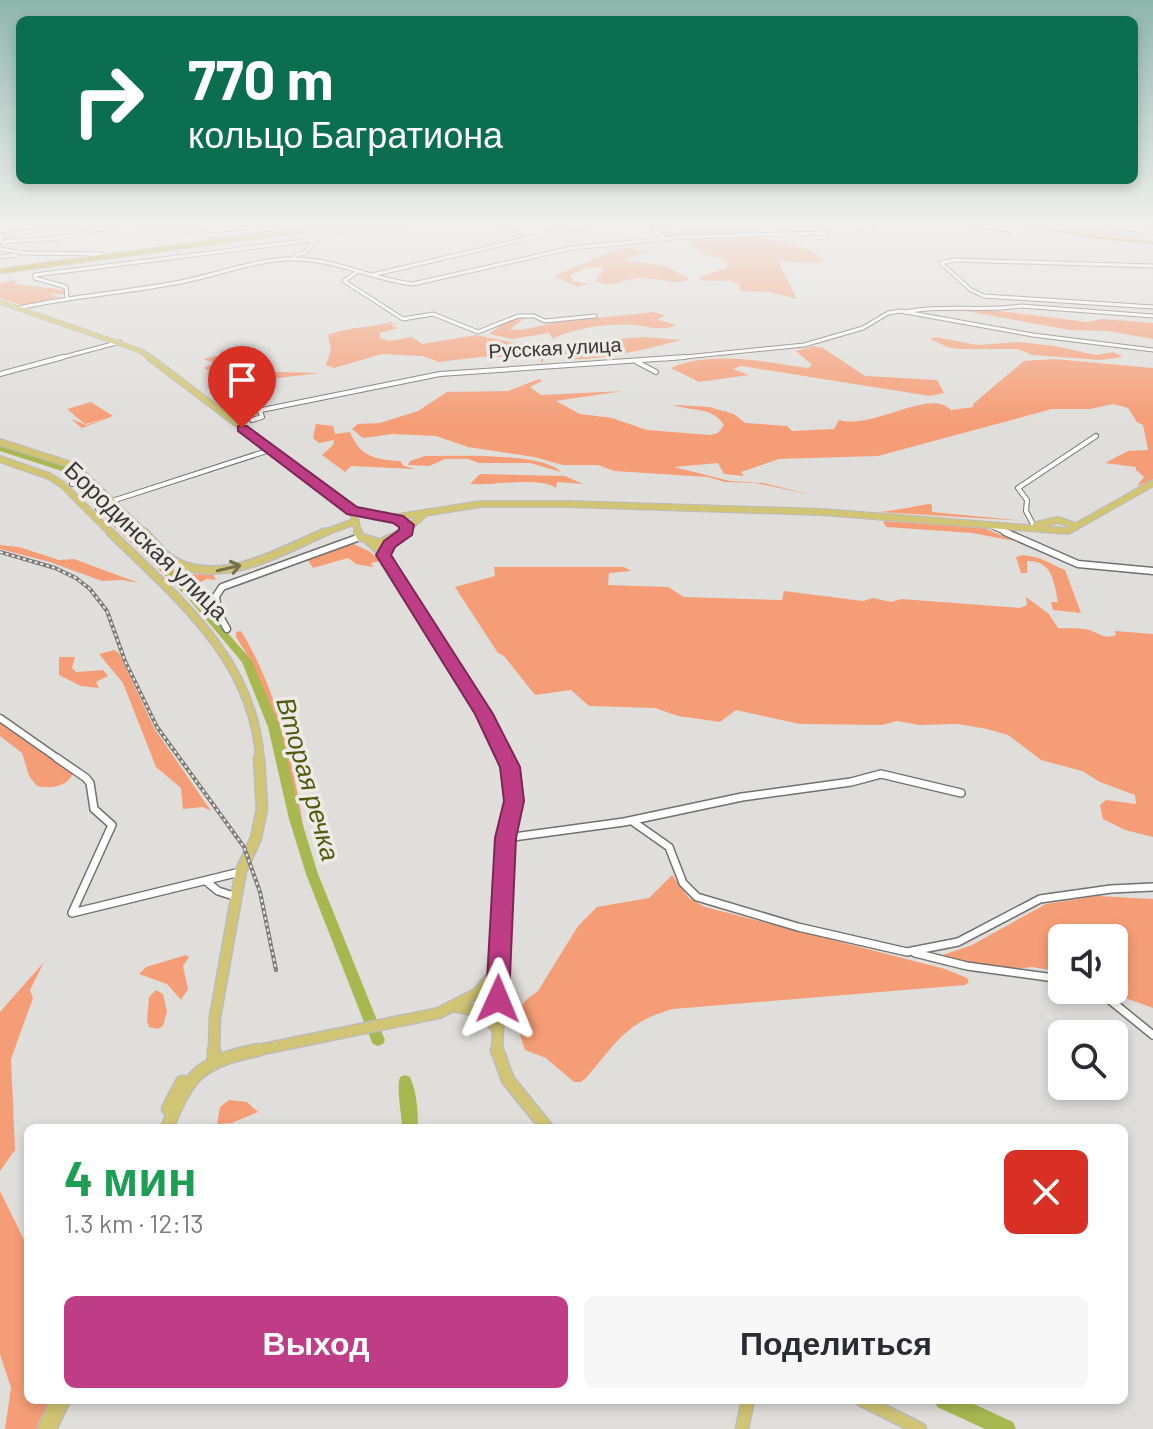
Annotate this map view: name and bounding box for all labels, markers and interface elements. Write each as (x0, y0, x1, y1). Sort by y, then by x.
text: 770 m (188, 44, 333, 111)
icon: right (56, 48, 160, 152)
text: кольцо Багратиона (188, 112, 503, 155)
street label: Русская улица (488, 331, 623, 362)
pin (208, 346, 276, 428)
icon: arrive (220, 358, 264, 402)
street label: Бородинская улица (59, 454, 235, 626)
one-way arrow (216, 560, 242, 575)
water label: Вторая речка (271, 693, 348, 864)
map controls (1048, 924, 1128, 1100)
button: sound (1048, 924, 1128, 1004)
position arrow (456, 957, 540, 1041)
button: search (1048, 1020, 1128, 1100)
text: 4 мин (64, 1148, 197, 1206)
button: close (1004, 1150, 1088, 1234)
text: 1.3 km · 12:13 (64, 1207, 204, 1238)
button: Выход (64, 1296, 568, 1388)
button: Поделиться (584, 1296, 1088, 1388)

